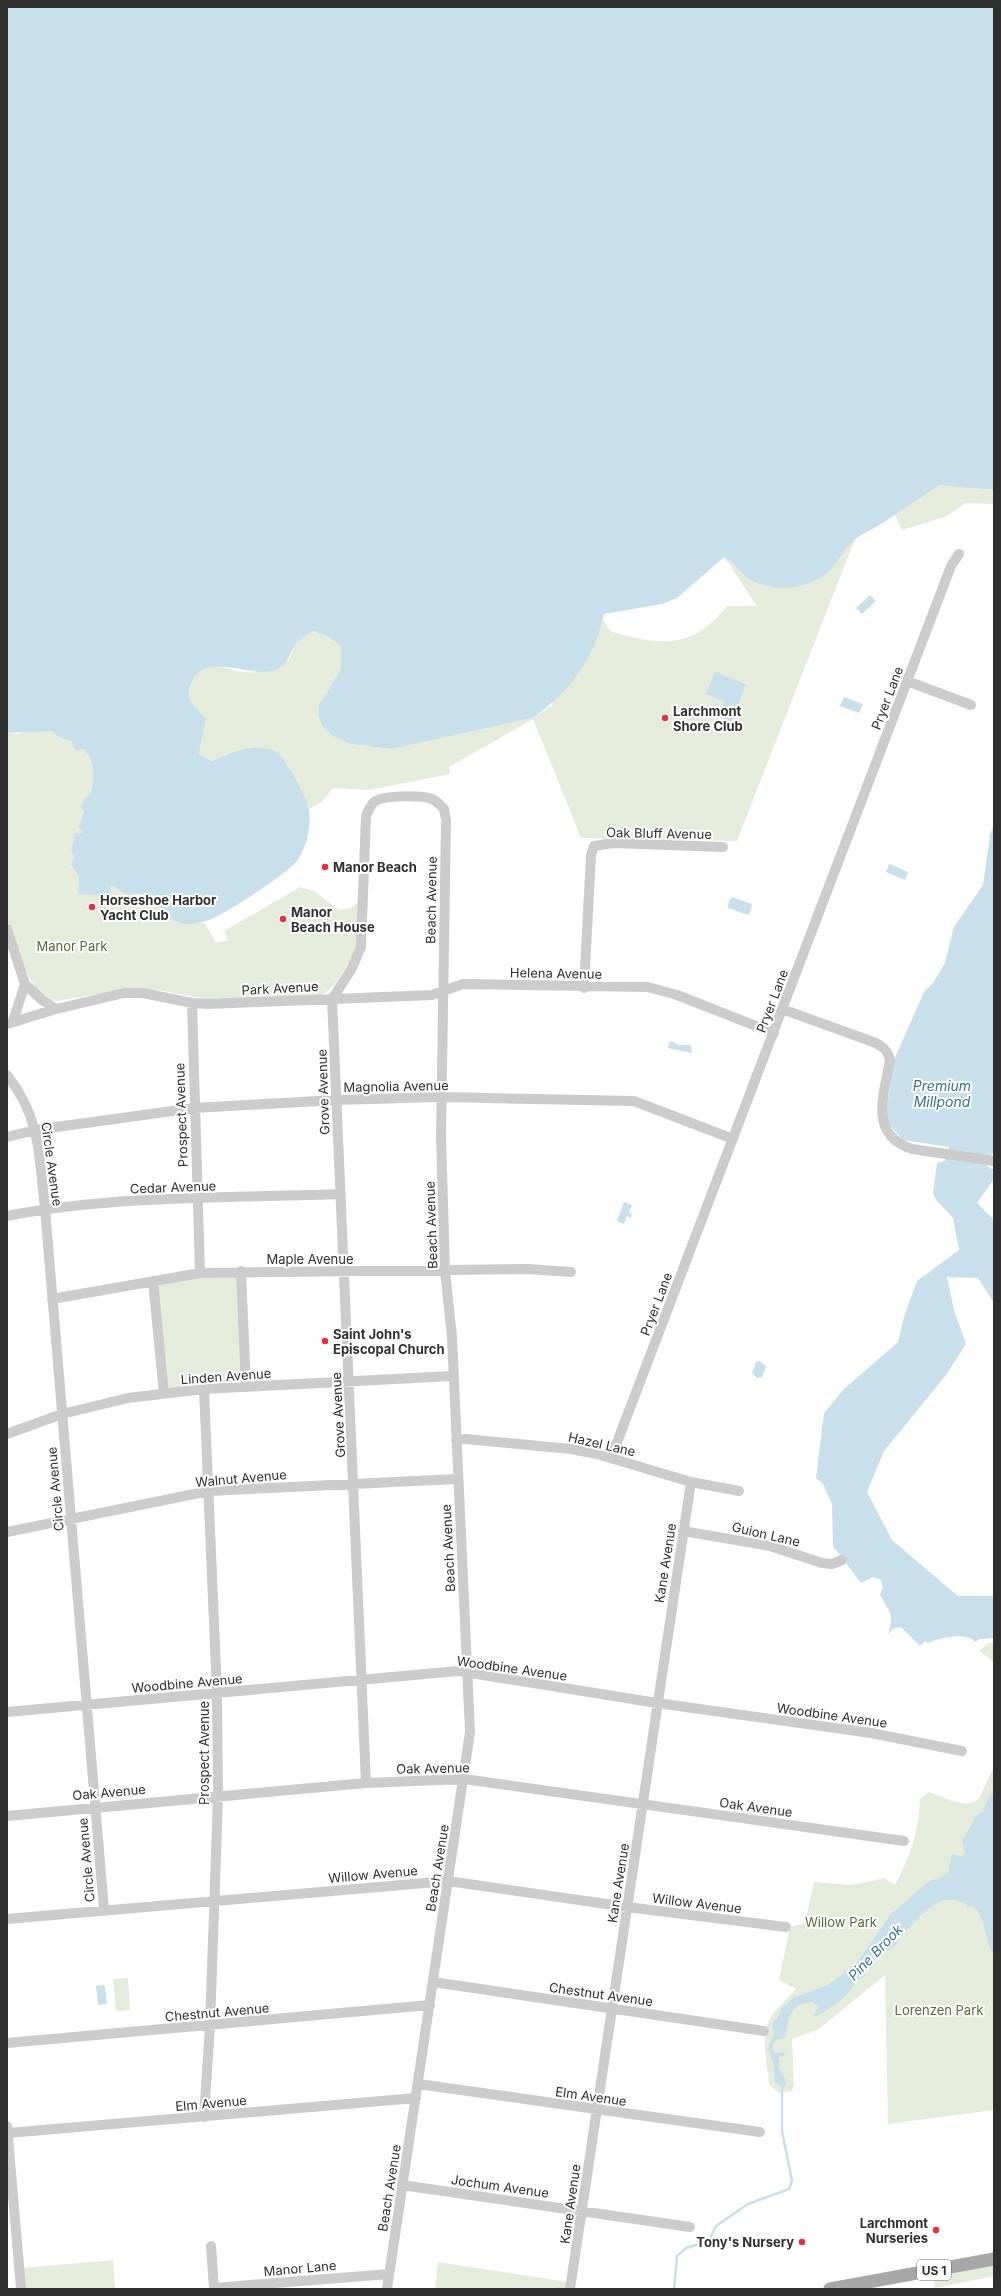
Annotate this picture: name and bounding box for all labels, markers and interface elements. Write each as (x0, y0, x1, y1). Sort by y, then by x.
street label: Pryer Lane (868, 664, 906, 732)
place label: Larchmont Shore Club (673, 703, 743, 734)
marker: Larchmont Shore Club (660, 713, 670, 723)
street label: Oak Bluff Avenue (606, 824, 712, 842)
street label: Beach Avenue (422, 856, 440, 944)
place label: Manor Beach (333, 859, 417, 875)
marker: Manor Beach (320, 862, 330, 872)
place label: Horseshoe Harbor Yacht Club (100, 892, 217, 923)
marker: Horseshoe Harbor Yacht Club (87, 902, 97, 912)
place label: Manor Beach House (291, 904, 375, 935)
marker: Manor Beach House (278, 914, 288, 924)
park label: Manor Park (37, 938, 107, 954)
street label: Helena Avenue (510, 964, 602, 982)
street label: Pryer Lane (753, 967, 791, 1035)
street label: Park Avenue (241, 978, 319, 998)
street label: Grove Avenue (314, 1049, 332, 1135)
street label: Prospect Avenue (171, 1063, 191, 1167)
street label: Magnolia Avenue (343, 1077, 449, 1095)
water label: Premium Millpond (913, 1077, 971, 1110)
street label: Circle Avenue (38, 1121, 66, 1207)
street label: Cedar Avenue (129, 1177, 217, 1197)
street label: Beach Avenue (421, 1181, 441, 1269)
street label: Maple Avenue (266, 1251, 354, 1267)
street label: Pryer Lane (637, 1270, 675, 1338)
place label: Saint John's Episcopal Church (333, 1326, 445, 1357)
marker: Saint John's Episcopal Church (320, 1336, 330, 1346)
street label: Linden Avenue (180, 1365, 272, 1387)
street label: Grove Avenue (328, 1372, 348, 1458)
street label: Hazel Lane (567, 1429, 637, 1459)
street label: Circle Avenue (43, 1446, 67, 1532)
street label: Walnut Avenue (195, 1466, 287, 1490)
street label: Beach Avenue (438, 1504, 458, 1592)
street label: Guion Lane (730, 1518, 802, 1550)
street label: Kane Avenue (651, 1522, 679, 1604)
street label: Woodbine Avenue (456, 1652, 568, 1684)
street label: Woodbine Avenue (131, 1670, 243, 1696)
street label: Woodbine Avenue (776, 1699, 888, 1731)
street label: Prospect Avenue (196, 1701, 212, 1805)
street label: Oak Avenue (396, 1759, 470, 1777)
street label: Oak Avenue (72, 1781, 146, 1803)
street label: Oak Avenue (718, 1794, 794, 1820)
street label: Circle Avenue (74, 1817, 98, 1903)
street label: Beach Avenue (422, 1823, 452, 1913)
street label: Kane Avenue (604, 1842, 632, 1924)
street label: Willow Avenue (328, 1862, 418, 1886)
street label: Willow Avenue (651, 1890, 743, 1916)
park label: Willow Park (805, 1914, 877, 1930)
water label: Pine Brook (844, 1920, 906, 1984)
street label: Chestnut Avenue (548, 1979, 654, 2009)
street label: Chestnut Avenue (164, 1999, 270, 2025)
park label: Lorenzen Park (895, 2002, 983, 2018)
street label: Elm Avenue (554, 2083, 628, 2109)
street label: Elm Avenue (175, 2092, 247, 2114)
street label: Beach Avenue (374, 2143, 404, 2233)
street label: Kane Avenue (556, 2163, 584, 2245)
street label: Jochum Avenue (450, 2171, 550, 2201)
place label: Larchmont Nurseries (860, 2215, 928, 2246)
marker: Larchmont Nurseries (931, 2225, 941, 2235)
place label: Tony's Nursery (696, 2234, 794, 2250)
marker: Tony's Nursery (797, 2237, 807, 2247)
street label: Manor Lane (263, 2257, 337, 2279)
road number: US 1 (917, 2260, 951, 2280)

